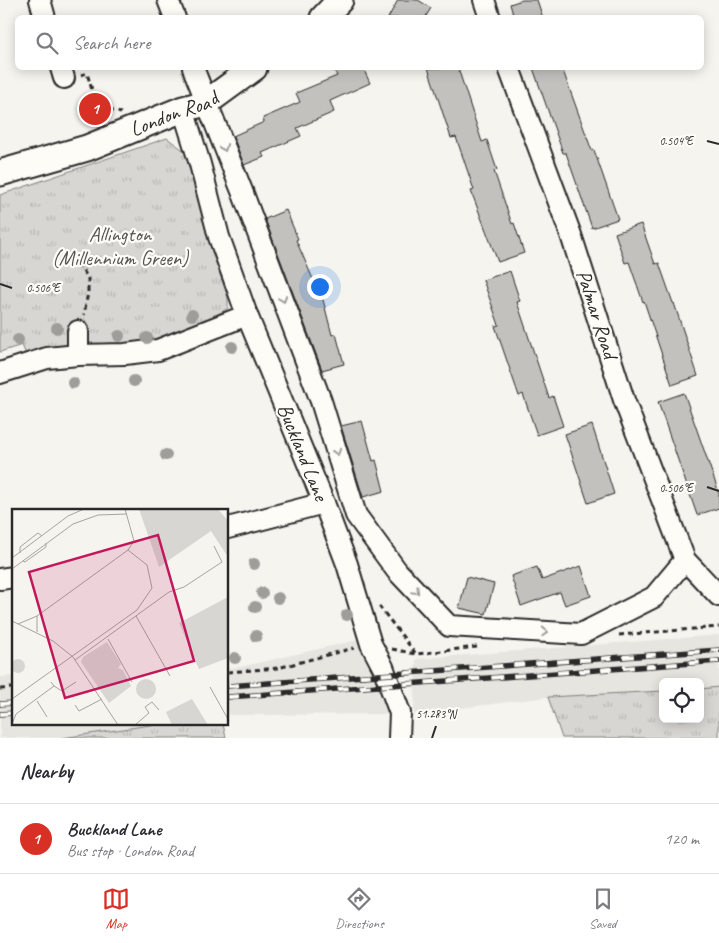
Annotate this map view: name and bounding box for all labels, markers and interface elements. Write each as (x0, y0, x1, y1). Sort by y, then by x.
search box (15, 15, 704, 70)
icon: search (33, 29, 61, 57)
text: Search here (73, 31, 150, 55)
street label: London Road (126, 83, 226, 142)
pin: 1 (79, 90, 111, 128)
text: 0.504°E (659, 133, 695, 149)
one-way arrow (218, 143, 228, 152)
park label: Allington (Millennium Green) (52, 221, 189, 271)
street label: Palmar Road (571, 266, 625, 365)
your location (307, 274, 333, 300)
text: 0.506°E (26, 280, 62, 296)
one-way arrow (277, 294, 287, 303)
street label: Buckland Lane (272, 400, 335, 506)
one-way arrow (331, 448, 341, 456)
text: 0.506°E (659, 480, 695, 496)
inset map (12, 509, 229, 726)
one-way arrow (410, 585, 419, 594)
one-way arrow (541, 627, 549, 638)
map controls (659, 678, 704, 723)
button: locate (659, 678, 704, 723)
text: 51.283°N (416, 706, 458, 722)
text: Nearby (20, 758, 73, 784)
text: Buckland Lane (67, 817, 161, 841)
text: 1 (32, 829, 40, 849)
text: 120 m (665, 829, 699, 849)
text: Bus stop · London Road (67, 841, 194, 861)
tab: Map (102, 885, 130, 932)
tab: Directions (335, 885, 384, 932)
tab: Saved (589, 885, 617, 932)

